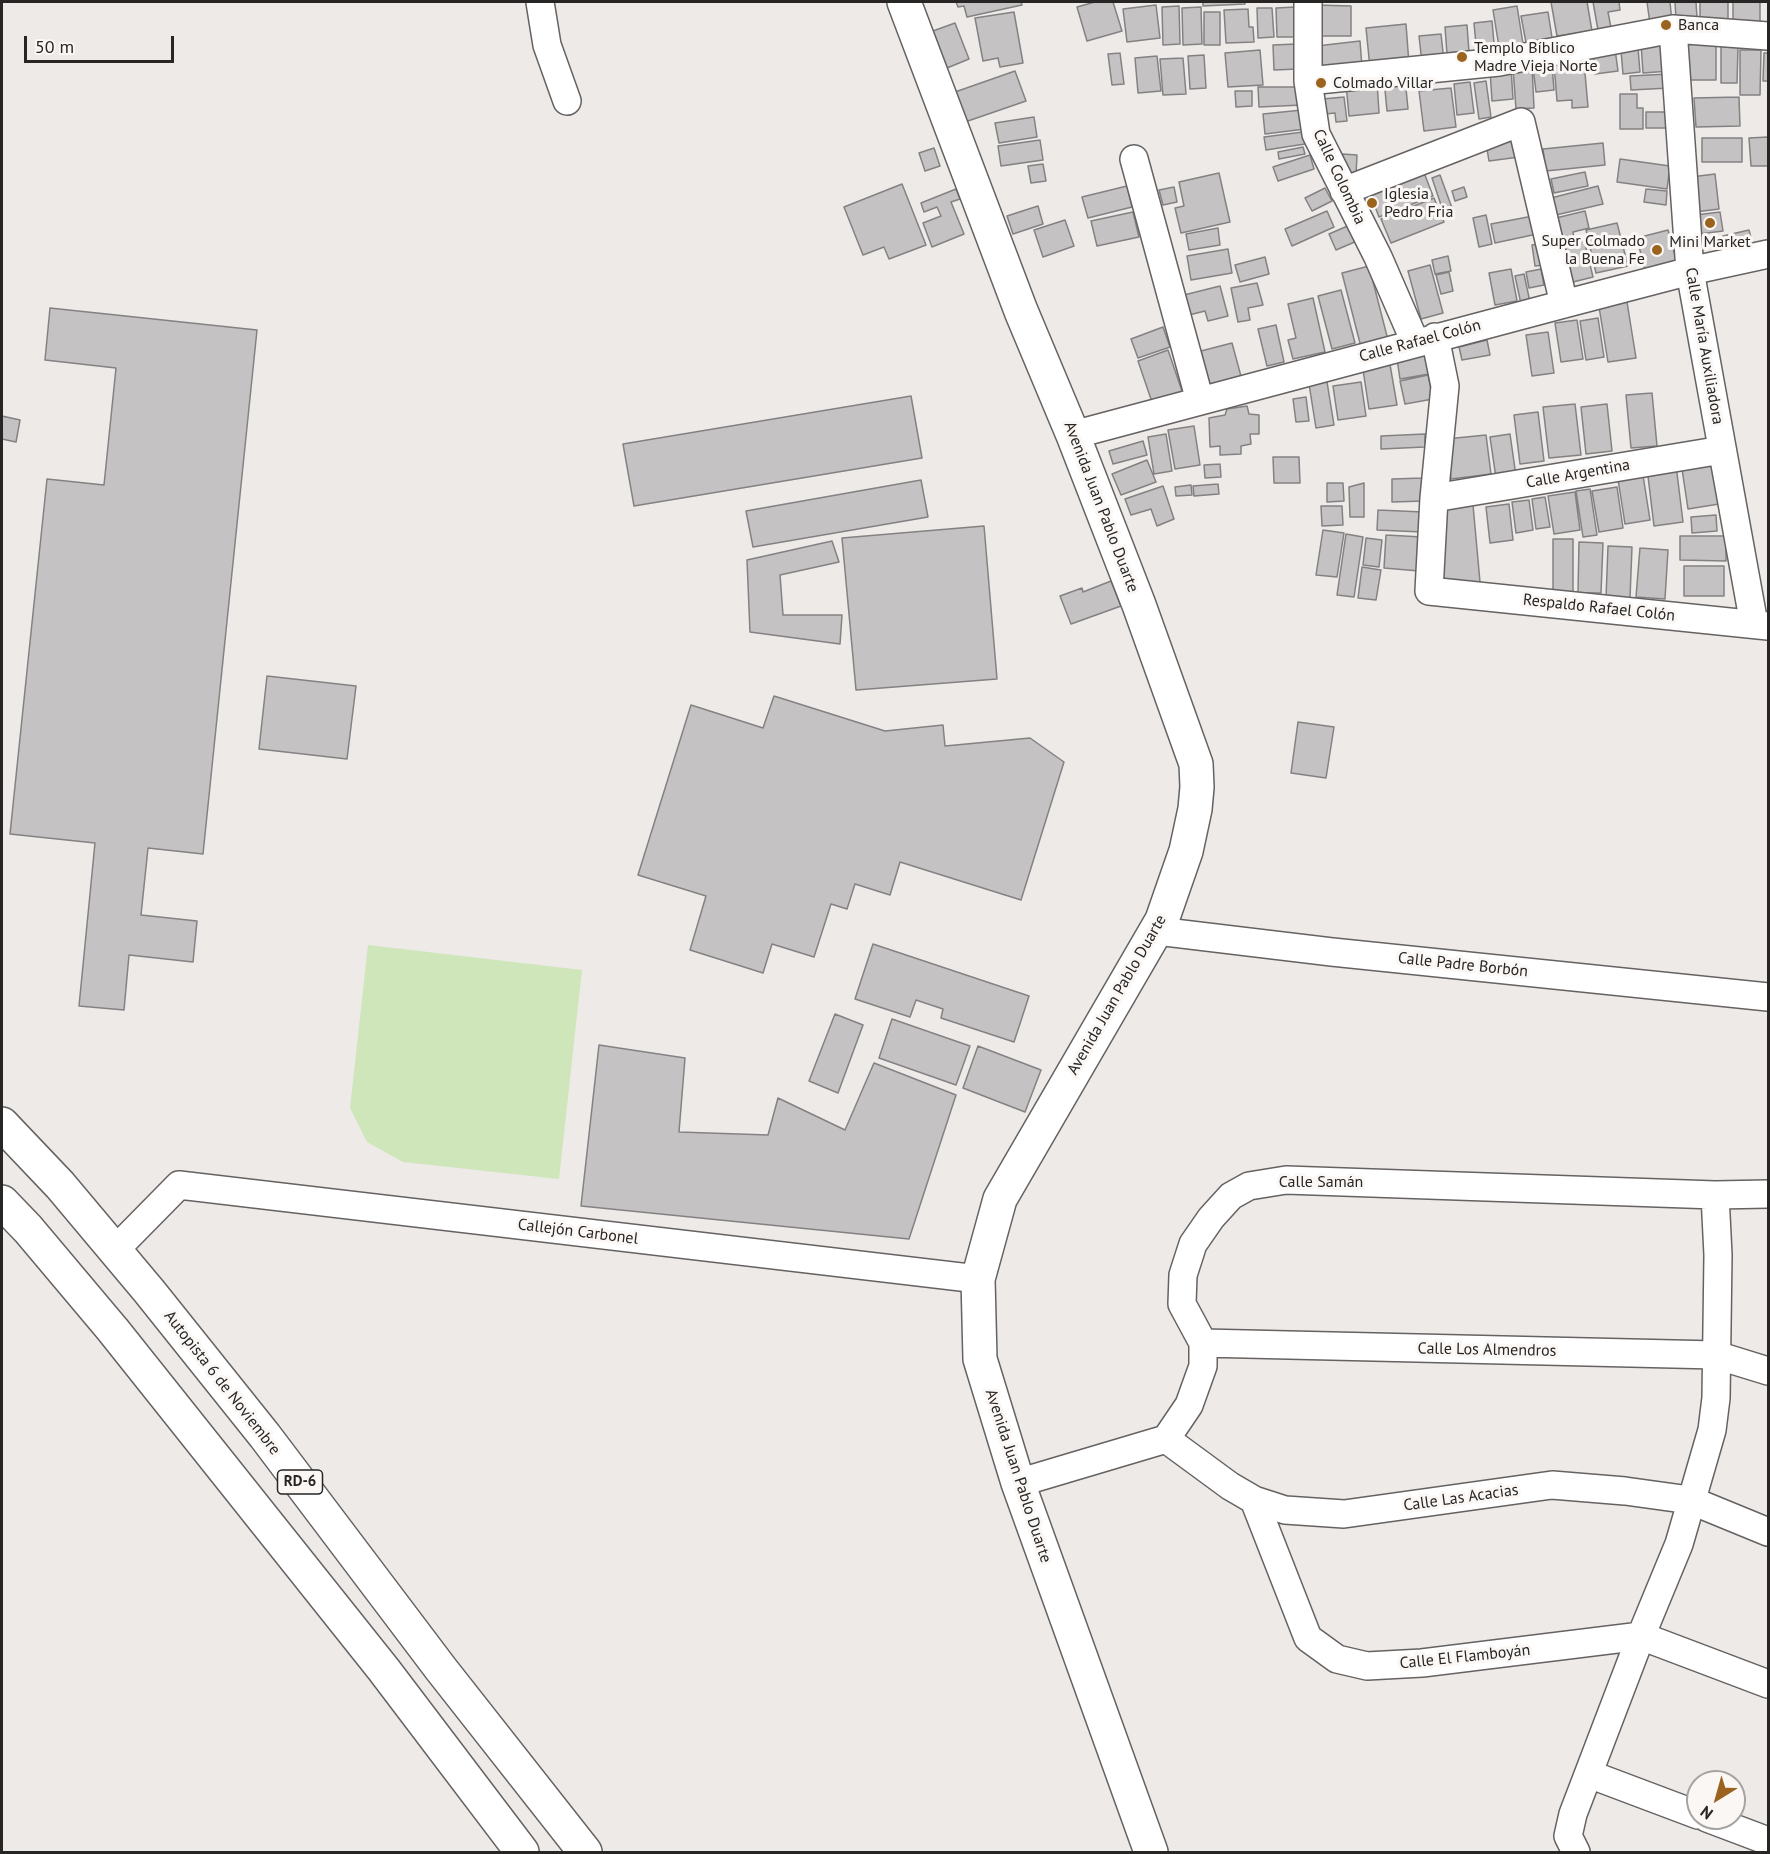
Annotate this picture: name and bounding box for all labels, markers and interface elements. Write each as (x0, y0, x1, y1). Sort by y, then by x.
place label: Banca (1678, 15, 1719, 35)
marker: Banca (1659, 18, 1673, 32)
scale bar (27, 24, 177, 62)
text: 50 m (35, 35, 74, 58)
place label: Templo Bíblico Madre Vieja Norte (1474, 38, 1598, 76)
marker: Templo Bíblico Madre Vieja Norte (1455, 50, 1469, 64)
place label: Colmado Villar (1333, 73, 1433, 93)
marker: Colmado Villar (1314, 76, 1328, 90)
street label: Calle Colombia (1309, 126, 1369, 228)
place label: Iglesia Pedro Fria (1384, 184, 1453, 222)
marker: Iglesia Pedro Fria (1365, 196, 1379, 210)
marker: Mini Market (1703, 216, 1717, 230)
place label: Super Colmado la Buena Fe (1541, 231, 1645, 269)
place label: Mini Market (1669, 232, 1751, 252)
marker: Super Colmado la Buena Fe (1650, 243, 1664, 257)
street label: Calle María Auxiliadora (1681, 266, 1727, 426)
street label: Calle Rafael Colón (1357, 316, 1483, 366)
street label: Avenida Juan Pablo Duarte (1060, 419, 1142, 595)
street label: Calle Argentina (1525, 455, 1631, 493)
street label: Respaldo Rafael Colón (1522, 590, 1676, 626)
street label: Avenida Juan Pablo Duarte (1063, 912, 1171, 1078)
street label: Calle Padre Borbón (1397, 949, 1529, 981)
street label: Calle Samán (1279, 1172, 1363, 1192)
street label: Callejón Carbonel (517, 1215, 639, 1249)
street label: Autopista 6 de Noviembre (160, 1307, 284, 1459)
street label: Calle Los Almendros (1417, 1339, 1557, 1361)
street label: Avenida Juan Pablo Duarte (981, 1387, 1055, 1565)
road number: RD-6 (278, 1470, 322, 1494)
street label: Calle Las Acacias (1402, 1480, 1520, 1516)
street label: Calle El Flamboyán (1399, 1641, 1531, 1673)
north arrow (1686, 1770, 1746, 1830)
text: N (1696, 1802, 1717, 1824)

